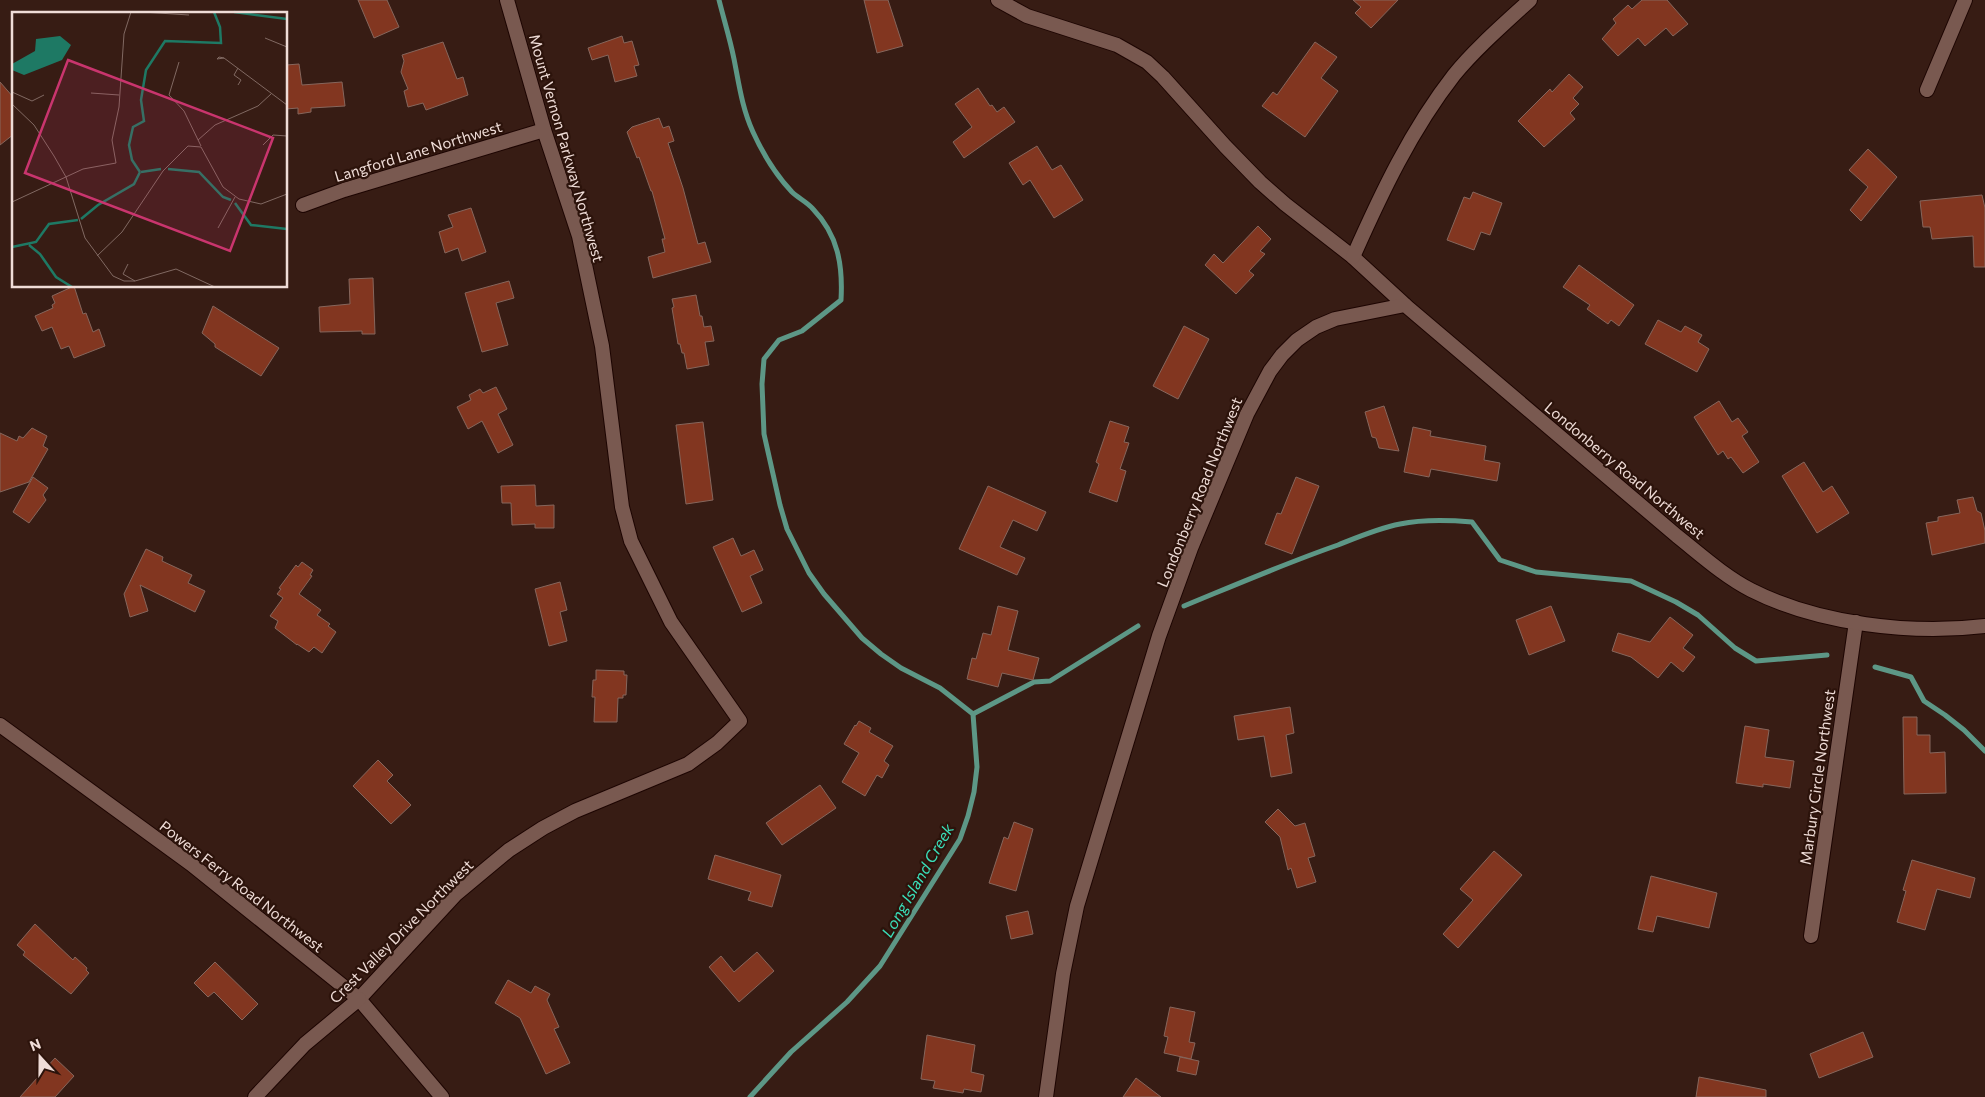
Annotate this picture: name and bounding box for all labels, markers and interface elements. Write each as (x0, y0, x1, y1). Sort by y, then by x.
inset map (12, 12, 288, 288)
street label: Mount Vernon Parkway Northwest (526, 32, 608, 264)
street label: Langford Lane Northwest (332, 117, 504, 185)
street label: Londonberry Road Northwest (1153, 394, 1245, 590)
street label: Londonberry Road Northwest (1541, 398, 1709, 542)
street label: Marbury Circle Northwest (1796, 688, 1838, 866)
street label: Powers Ferry Road Northwest (156, 816, 328, 956)
water label: Long Island Creek (877, 820, 957, 940)
street label: Crest Valley Drive Northwest (325, 855, 477, 1007)
north arrow (15, 1032, 65, 1082)
text: N (27, 1035, 43, 1054)

